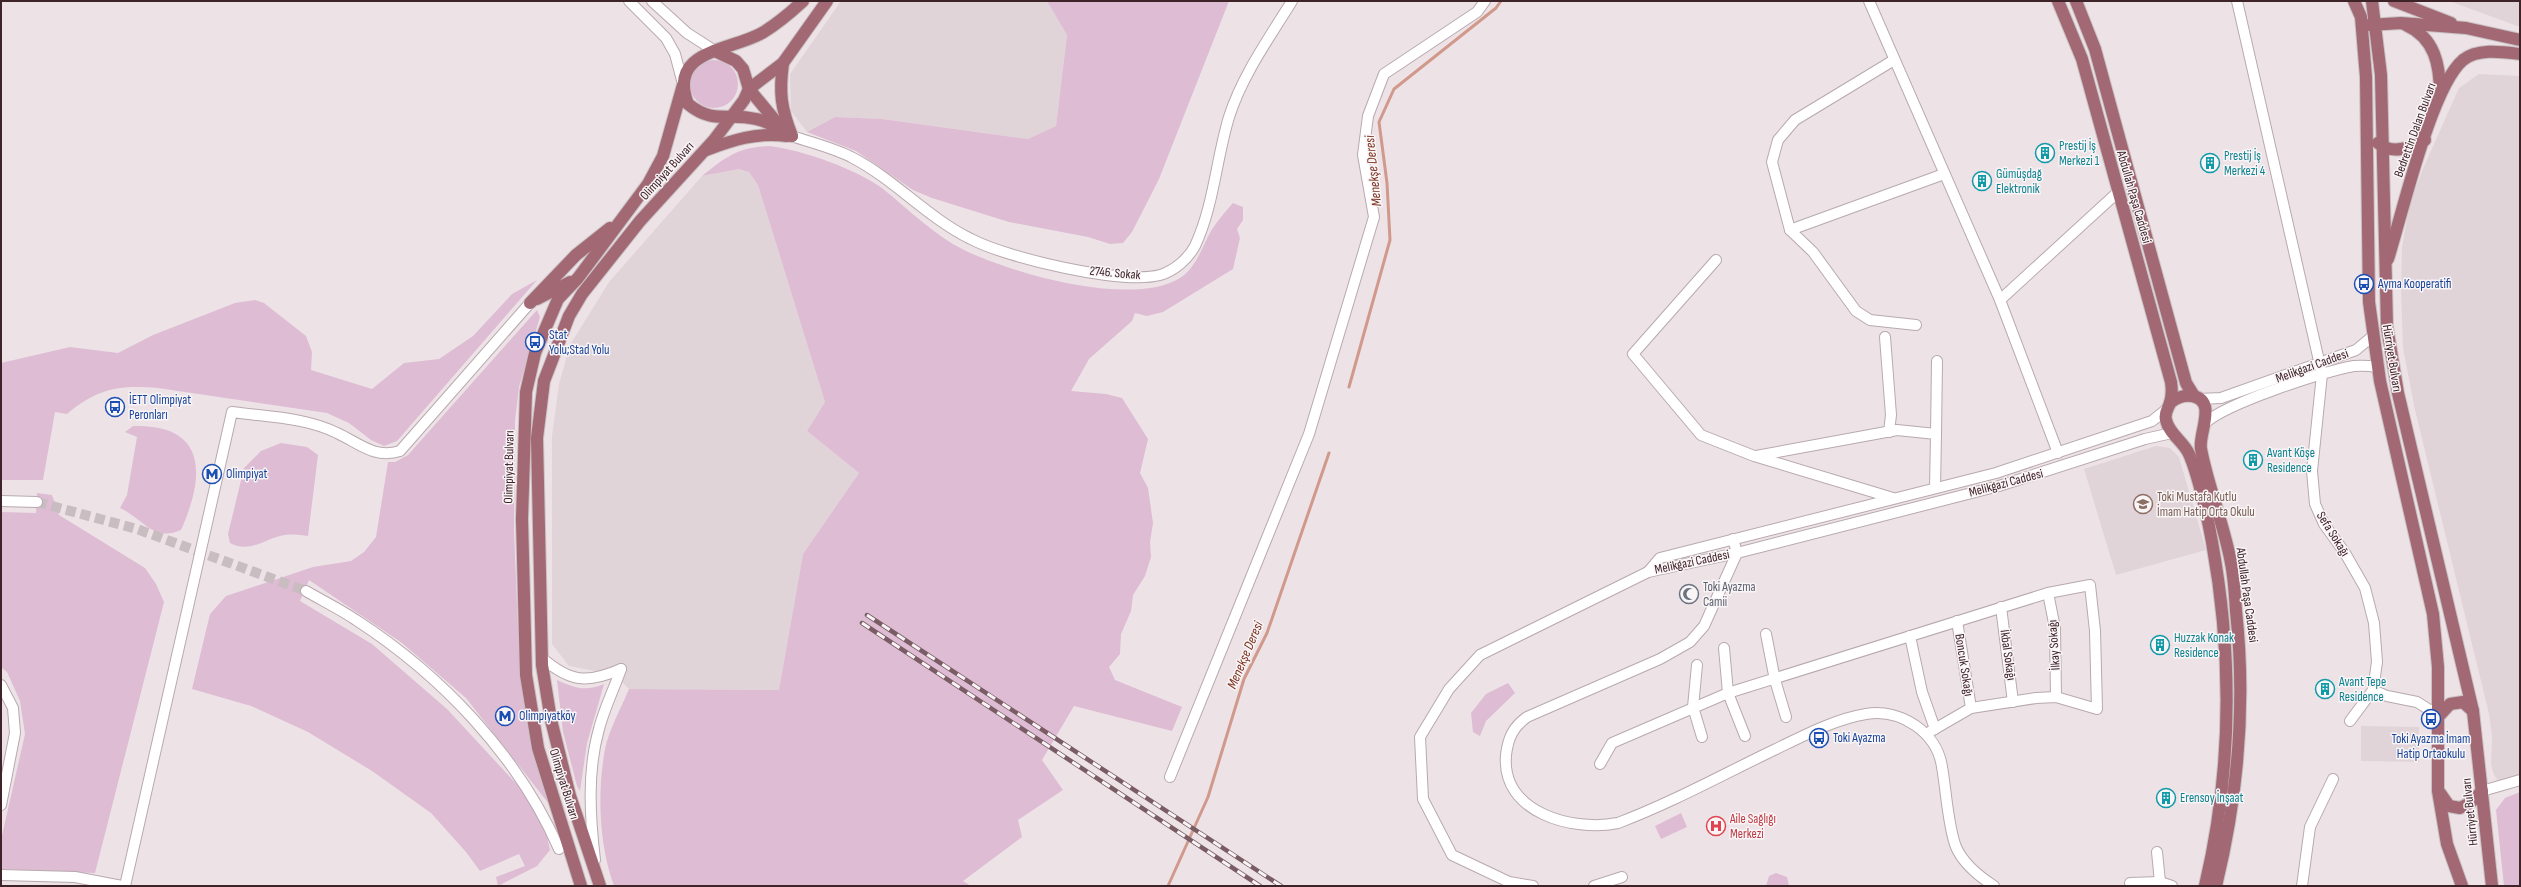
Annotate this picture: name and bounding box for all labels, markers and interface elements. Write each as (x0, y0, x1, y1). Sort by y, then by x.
street label: Bedrettin Dalan Bulvarı (2391, 81, 2439, 179)
water label: Menekşe Deresi (1361, 134, 1385, 207)
place label: Prestij İş Merkezi 1 (2059, 137, 2100, 169)
street label: Olimpiyat Bulvarı (637, 138, 697, 204)
building icon: Prestij İş Merkezi 1 (2034, 142, 2056, 164)
place label: Prestij İş Merkezi 4 (2224, 147, 2266, 179)
street label: Abdullah Paşa Caddesi (2113, 148, 2155, 245)
building icon: Prestij İş Merkezi 4 (2199, 152, 2221, 174)
place label: Gümüşdağ Elektronik (1996, 166, 2042, 197)
building icon: Gümüşdağ Elektronik (1971, 170, 1993, 192)
street label: 2746. Sokak (1089, 263, 1141, 283)
bus stop icon: Ayma Kooperatifi (2353, 273, 2375, 295)
place label: Ayma Kooperatifi (2377, 276, 2452, 292)
street label: Hürriyet Bulvarı (2379, 323, 2405, 393)
place label: Stat Yolu;Stad Yolu (549, 327, 610, 358)
bus stop icon: Stat Yolu;Stad Yolu (524, 331, 546, 353)
street label: Melikgazi Caddesi (2273, 345, 2351, 387)
place label: İETT Olimpiyat Peronları (129, 391, 191, 423)
bus stop icon: İETT Olimpiyat Peronları (104, 396, 126, 418)
street label: Olimpiyat Bulvarı (500, 430, 518, 504)
place label: Avant Köşe Residence (2266, 445, 2315, 476)
building icon: Avant Köşe Residence (2242, 449, 2264, 471)
metro station icon: Olimpiyat (201, 463, 223, 485)
street label: Melikgazi Caddesi (1967, 465, 2045, 501)
place label: Olimpiyat (226, 466, 267, 482)
place label: Toki Mustafa Kutlu İmam Hatip Orta Okulu (2157, 489, 2255, 520)
school or university icon: Toki Mustafa Kutlu İmam Hatip Orta Okulu (2132, 493, 2154, 515)
street label: Sefa Sokağı (2313, 509, 2353, 559)
street label: Melikgazi Caddesi (1653, 546, 1731, 578)
street label: Abdullah Paşa Caddesi (2232, 546, 2262, 644)
place label: Toki Ayazma Camii (1703, 579, 1756, 610)
mosque icon: Toki Ayazma Camii (1678, 583, 1700, 605)
water label: Menekşe Deresi (1223, 618, 1267, 691)
street label: İlkay Sokağı (2043, 619, 2064, 671)
street label: İkbal Sokağı (1997, 628, 2020, 681)
place label: Huzzak Konak Residence (2174, 630, 2234, 661)
street label: Boncuk Sokağı (1951, 633, 1977, 697)
building icon: Huzzak Konak Residence (2149, 634, 2171, 656)
place label: Avant Tepe Residence (2338, 674, 2386, 705)
building icon: Avant Tepe Residence (2314, 678, 2336, 700)
metro station icon: Olimpiyatköy (494, 705, 516, 727)
place label: Olimpiyatköy (519, 708, 576, 724)
bus stop icon: Toki Ayazma İmam Hatip Ortaokulu (2420, 708, 2442, 730)
bus stop icon: Toki Ayazma (1808, 727, 1830, 749)
place label: Toki Ayazma (1833, 730, 1886, 746)
place label: Toki Ayazma İmam Hatip Ortaokulu (2392, 730, 2470, 762)
street label: Olimpiyat Bulvarı (546, 747, 582, 821)
street label: Hürriyet Bulvarı (2459, 778, 2481, 846)
building icon: Erensoy İnşaat (2155, 787, 2177, 809)
place label: Erensoy İnşaat (2180, 789, 2244, 806)
place label: Aile Sağlığı Merkezi (1729, 811, 1776, 842)
hospital icon: Aile Sağlığı Merkezi (1705, 815, 1727, 837)

